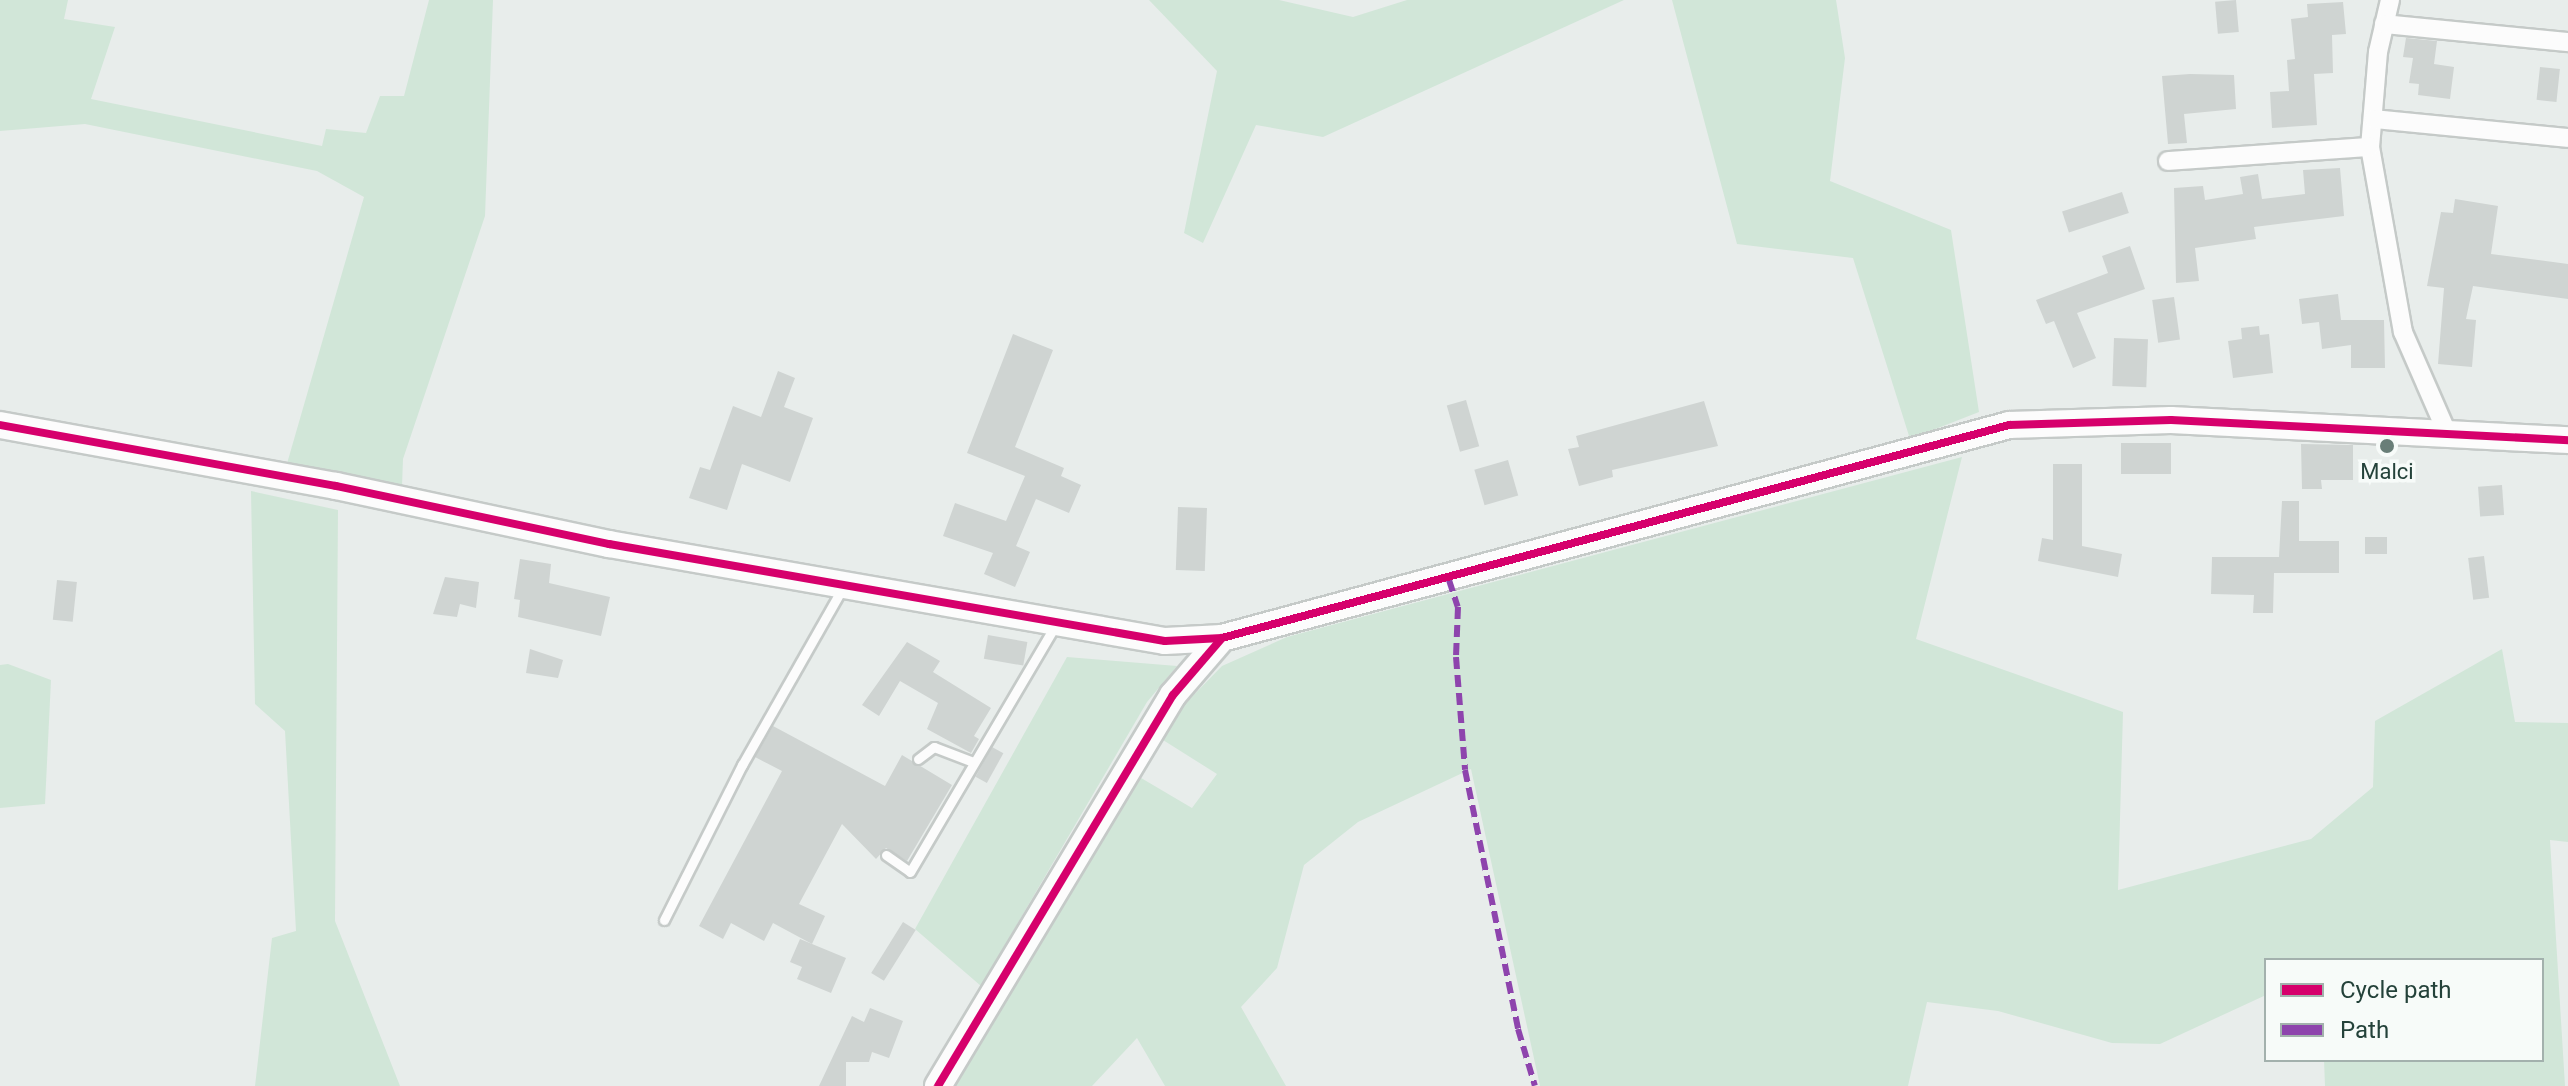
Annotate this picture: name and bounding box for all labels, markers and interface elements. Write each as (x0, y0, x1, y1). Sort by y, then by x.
marker: Malci (2378, 437, 2396, 455)
place label: Malci (2360, 459, 2414, 485)
legend (2264, 958, 2544, 1062)
text: Cycle path (2340, 976, 2452, 1004)
text: Path (2340, 1016, 2389, 1044)

